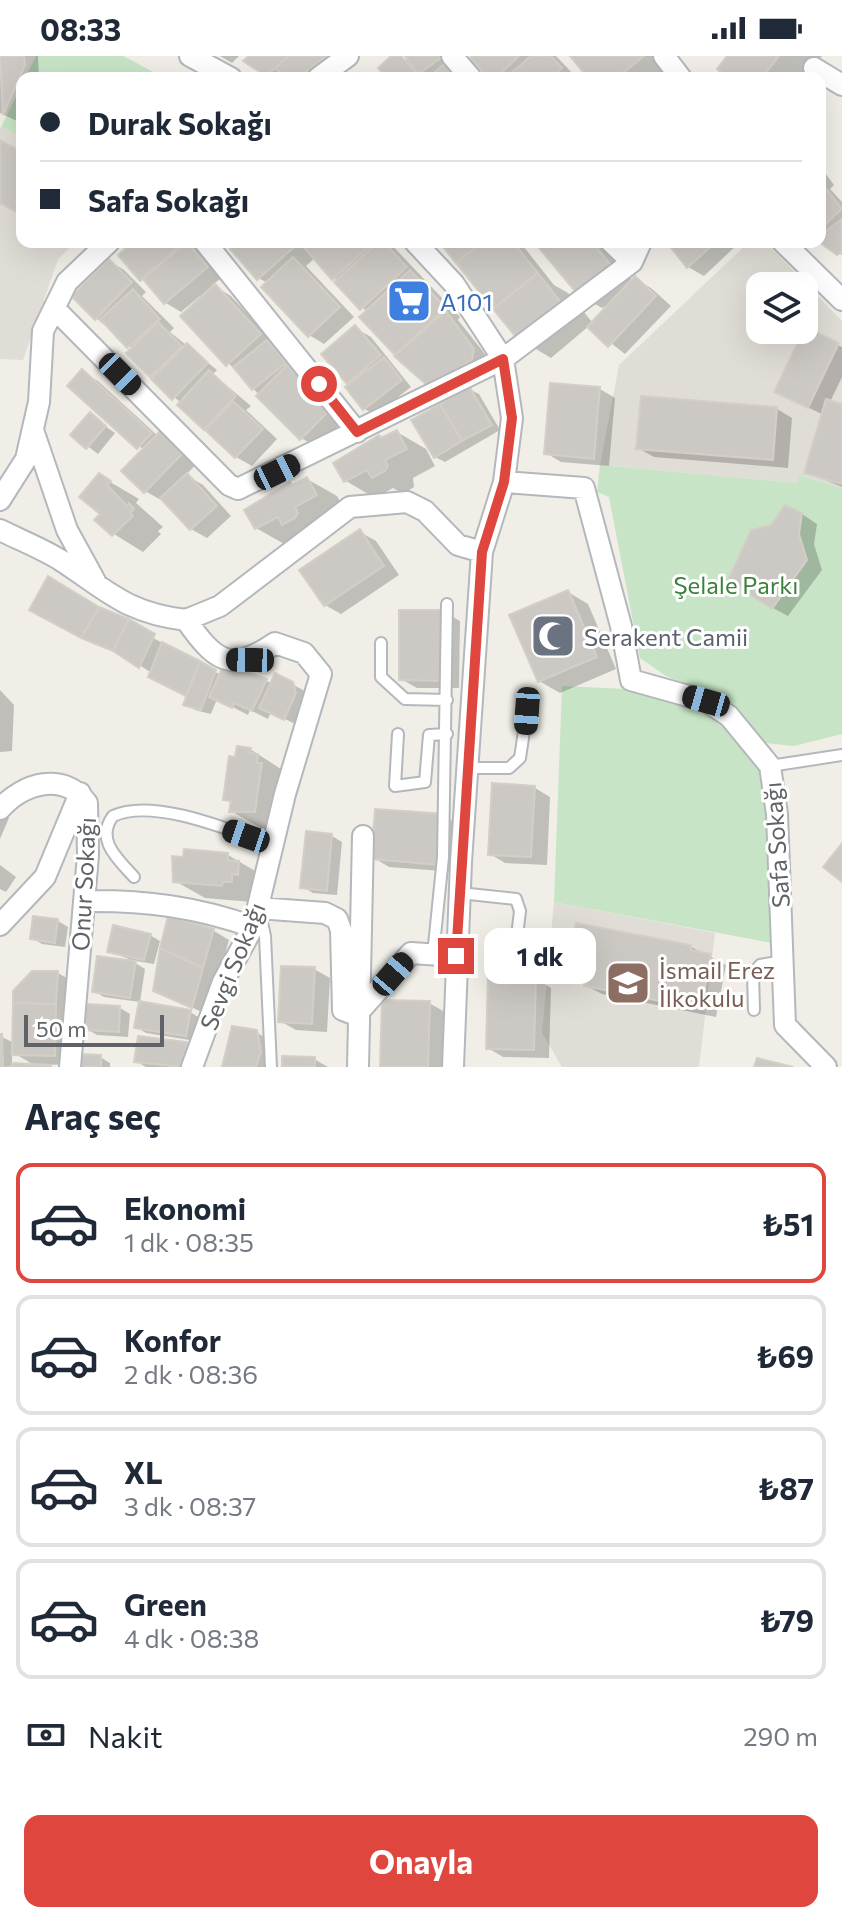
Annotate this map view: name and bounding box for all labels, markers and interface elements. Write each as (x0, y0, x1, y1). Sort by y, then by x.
text: 08:33 (40, 10, 121, 47)
text: Durak Sokağı (88, 104, 272, 141)
text: Safa Sokağı (88, 181, 249, 218)
map controls (746, 272, 818, 344)
button: layers (746, 272, 818, 344)
supermarket icon: A101 (385, 277, 433, 325)
place label: A101 (440, 287, 493, 316)
car (95, 349, 145, 399)
route start (301, 366, 337, 402)
car (250, 451, 304, 493)
park label: Şelale Parkı (673, 570, 799, 599)
mosque icon: Serakent Camii (529, 612, 577, 660)
place label: Serakent Camii (584, 622, 748, 651)
car (226, 648, 274, 672)
car (680, 683, 732, 719)
car (513, 686, 541, 736)
street label: Safa Sokağı (757, 781, 795, 909)
street label: Onur Sokağı (65, 816, 101, 952)
car (219, 817, 273, 855)
street label: Sevgi Sokağı (193, 898, 271, 1034)
callout: 1 dk (484, 928, 596, 984)
route end (438, 938, 474, 974)
text: 1 dk (517, 940, 563, 971)
car (368, 948, 418, 1000)
place label: İsmail Erez İlkokulu (659, 955, 775, 1012)
school or university icon: İsmail Erez İlkokulu (604, 959, 652, 1007)
scale bar (24, 1011, 164, 1047)
text: 50 m (36, 1015, 86, 1042)
text: Araç seç (24, 1093, 161, 1137)
icon: car (28, 1187, 100, 1259)
text: Ekonomi (124, 1189, 246, 1226)
text: ₺51 (762, 1205, 814, 1242)
text: 1 dk · 08:35 (124, 1226, 254, 1257)
icon: car (28, 1319, 100, 1391)
text: Konfor (124, 1321, 221, 1358)
text: ₺69 (756, 1337, 814, 1374)
text: 2 dk · 08:36 (124, 1358, 258, 1389)
icon: car (28, 1451, 100, 1523)
text: XL (124, 1453, 163, 1490)
text: ₺87 (758, 1469, 814, 1506)
text: 3 dk · 08:37 (124, 1490, 256, 1521)
icon: car (28, 1583, 100, 1655)
text: Green (124, 1585, 207, 1622)
text: ₺79 (759, 1601, 814, 1638)
text: 4 dk · 08:38 (124, 1622, 259, 1653)
icon: cash (24, 1713, 68, 1757)
text: Nakit (88, 1717, 163, 1754)
text: 290 m (743, 1720, 818, 1751)
button: Onayla (24, 1815, 818, 1907)

